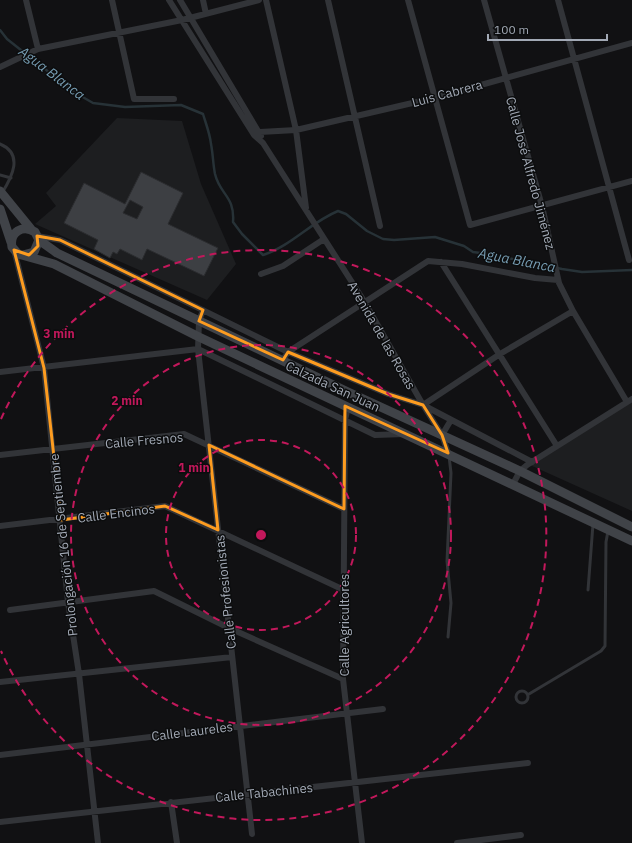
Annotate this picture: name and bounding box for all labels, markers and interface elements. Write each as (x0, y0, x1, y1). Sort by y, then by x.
scale bar (488, 16, 607, 42)
text: 100 m (494, 22, 529, 37)
water label: Agua Blanca (14, 42, 89, 104)
street label: Luis Cabrera (410, 76, 484, 111)
street label: Calle José Alfredo Jiménez (502, 95, 559, 251)
water label: Agua Blanca (476, 243, 557, 276)
street label: Avenida de las Rosas (344, 278, 420, 392)
text: 3 min (43, 326, 75, 341)
street label: Calzada San Juan (283, 357, 383, 416)
text: 2 min (111, 393, 143, 408)
street label: Calle Fresnos (104, 429, 184, 452)
street label: Prolongación 16 de Septiembre (45, 453, 82, 637)
text: 1 min (178, 460, 210, 475)
street label: Calle Encinos (76, 500, 156, 527)
centre of rings (254, 528, 268, 542)
street label: Calle Profesionistas (211, 534, 240, 650)
street label: Calle Agricultores (336, 574, 353, 676)
street label: Calle Laureles (150, 718, 234, 745)
street label: Calle Tabachines (214, 779, 314, 806)

